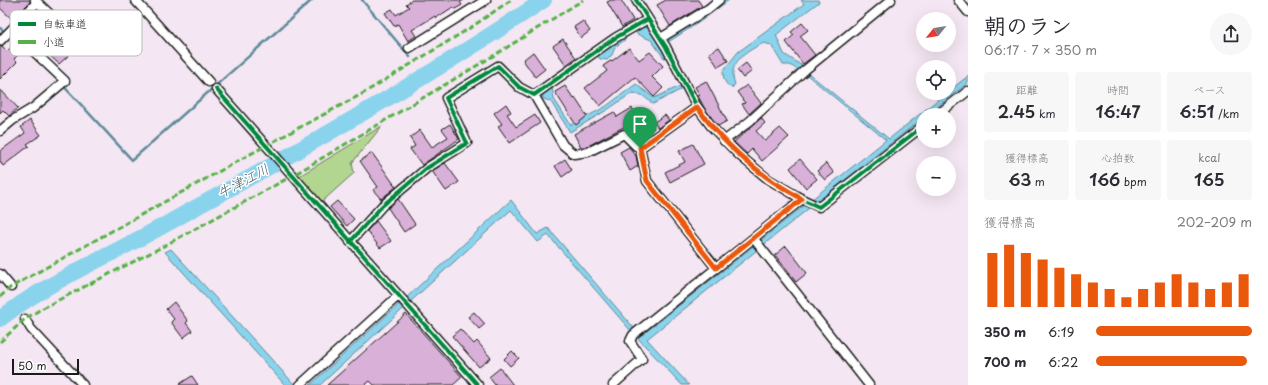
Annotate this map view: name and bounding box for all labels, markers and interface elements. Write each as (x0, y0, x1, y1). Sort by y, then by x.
text: 朝のラン (984, 8, 1072, 41)
legend (10, 10, 142, 56)
north arrow (916, 12, 956, 52)
map controls (916, 12, 956, 196)
button: share (1210, 13, 1252, 55)
text: 自転車道 (43, 15, 87, 32)
text: 小道 (43, 33, 65, 50)
text: 06:17 · 7 × 350 m (984, 40, 1097, 59)
button: locate (916, 60, 956, 100)
text: 距離 (1016, 81, 1038, 98)
text: 時間 (1107, 81, 1129, 98)
text: ペース (1193, 81, 1226, 98)
text: 2.45 (998, 98, 1036, 124)
text: 16:47 (1095, 98, 1141, 124)
text: 6:51 (1179, 98, 1215, 124)
text: km (1036, 105, 1056, 122)
text: /km (1215, 105, 1239, 122)
pin (623, 107, 657, 148)
button: + (916, 108, 956, 148)
icon: arrive (629, 113, 651, 135)
text: 獲得標高 (1005, 149, 1049, 166)
text: 心拍数 (1101, 149, 1134, 166)
text: kcal (1198, 149, 1220, 166)
button: − (916, 156, 956, 196)
water label: 牛津江川 (213, 158, 272, 203)
text: 63 (1008, 166, 1031, 192)
text: 166 (1089, 166, 1120, 192)
text: 165 (1194, 166, 1225, 192)
text: m (1031, 173, 1045, 190)
text: bpm (1120, 173, 1147, 190)
text: 獲得標高 (984, 212, 1036, 231)
text: 202–209 m (1177, 212, 1252, 231)
text: 350 m (984, 322, 1026, 341)
text: 6:19 (1048, 322, 1074, 341)
text: 700 m (984, 352, 1026, 371)
text: 6:22 (1048, 352, 1078, 371)
scale bar (12, 357, 79, 376)
text: 50 m (18, 357, 47, 374)

